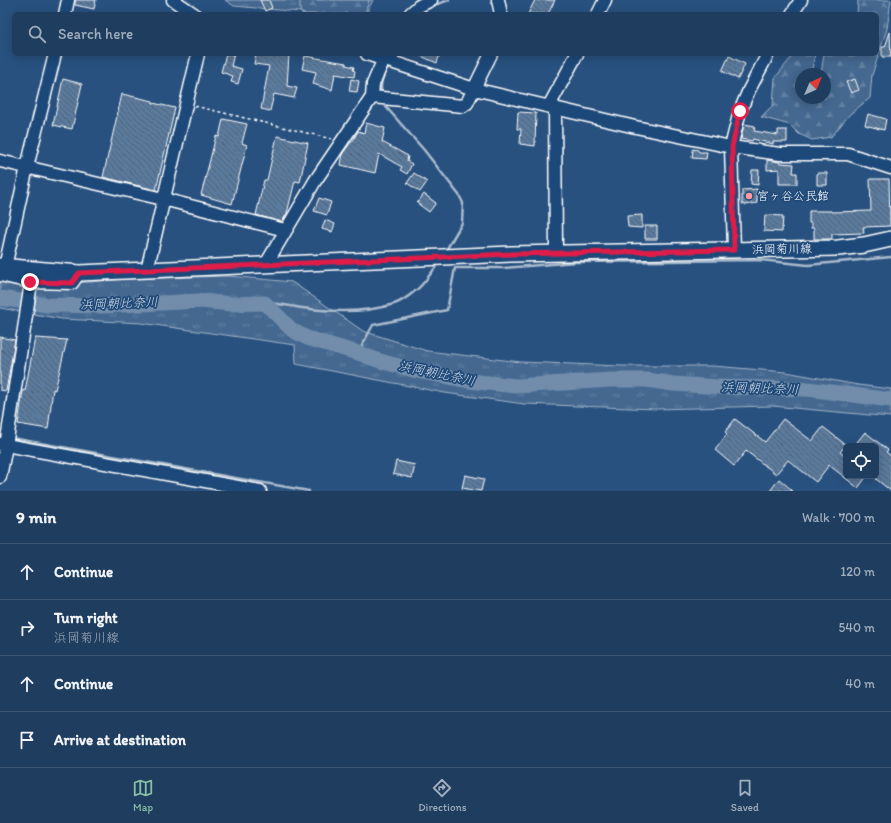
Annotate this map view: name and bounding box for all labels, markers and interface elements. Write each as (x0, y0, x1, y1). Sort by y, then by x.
search box (12, 12, 879, 56)
icon: search (26, 23, 48, 45)
text: Search here (58, 25, 133, 43)
north arrow (795, 68, 831, 104)
route start (731, 102, 749, 120)
place label: 宮ヶ谷公民館 (757, 189, 829, 203)
marker: 宮ヶ谷公民館 (744, 191, 754, 201)
street label: 浜岡菊川線 (752, 241, 812, 257)
route end (21, 273, 39, 291)
water label: 浜岡朝比奈川 (80, 294, 158, 312)
water label: 浜岡朝比奈川 (397, 358, 477, 388)
water label: 浜岡朝比奈川 (721, 379, 799, 397)
map controls (843, 443, 879, 479)
button: locate (843, 443, 879, 479)
text: 9 min (16, 507, 56, 527)
text: Walk · 700 m (802, 510, 875, 525)
icon: ahead (16, 561, 38, 583)
text: Continue (54, 563, 113, 581)
text: 120 m (840, 564, 875, 579)
text: Turn right (54, 609, 118, 627)
icon: right (16, 617, 38, 639)
text: 540 m (838, 620, 875, 635)
text: 浜岡菊川線 (54, 630, 119, 645)
icon: ahead (16, 673, 38, 695)
text: Continue (54, 675, 113, 693)
text: 40 m (845, 676, 875, 691)
icon: arrive (16, 729, 38, 751)
text: Arrive at destination (54, 731, 186, 749)
tab: Map (132, 777, 154, 814)
tab: Directions (418, 777, 467, 814)
tab: Saved (731, 777, 759, 814)

